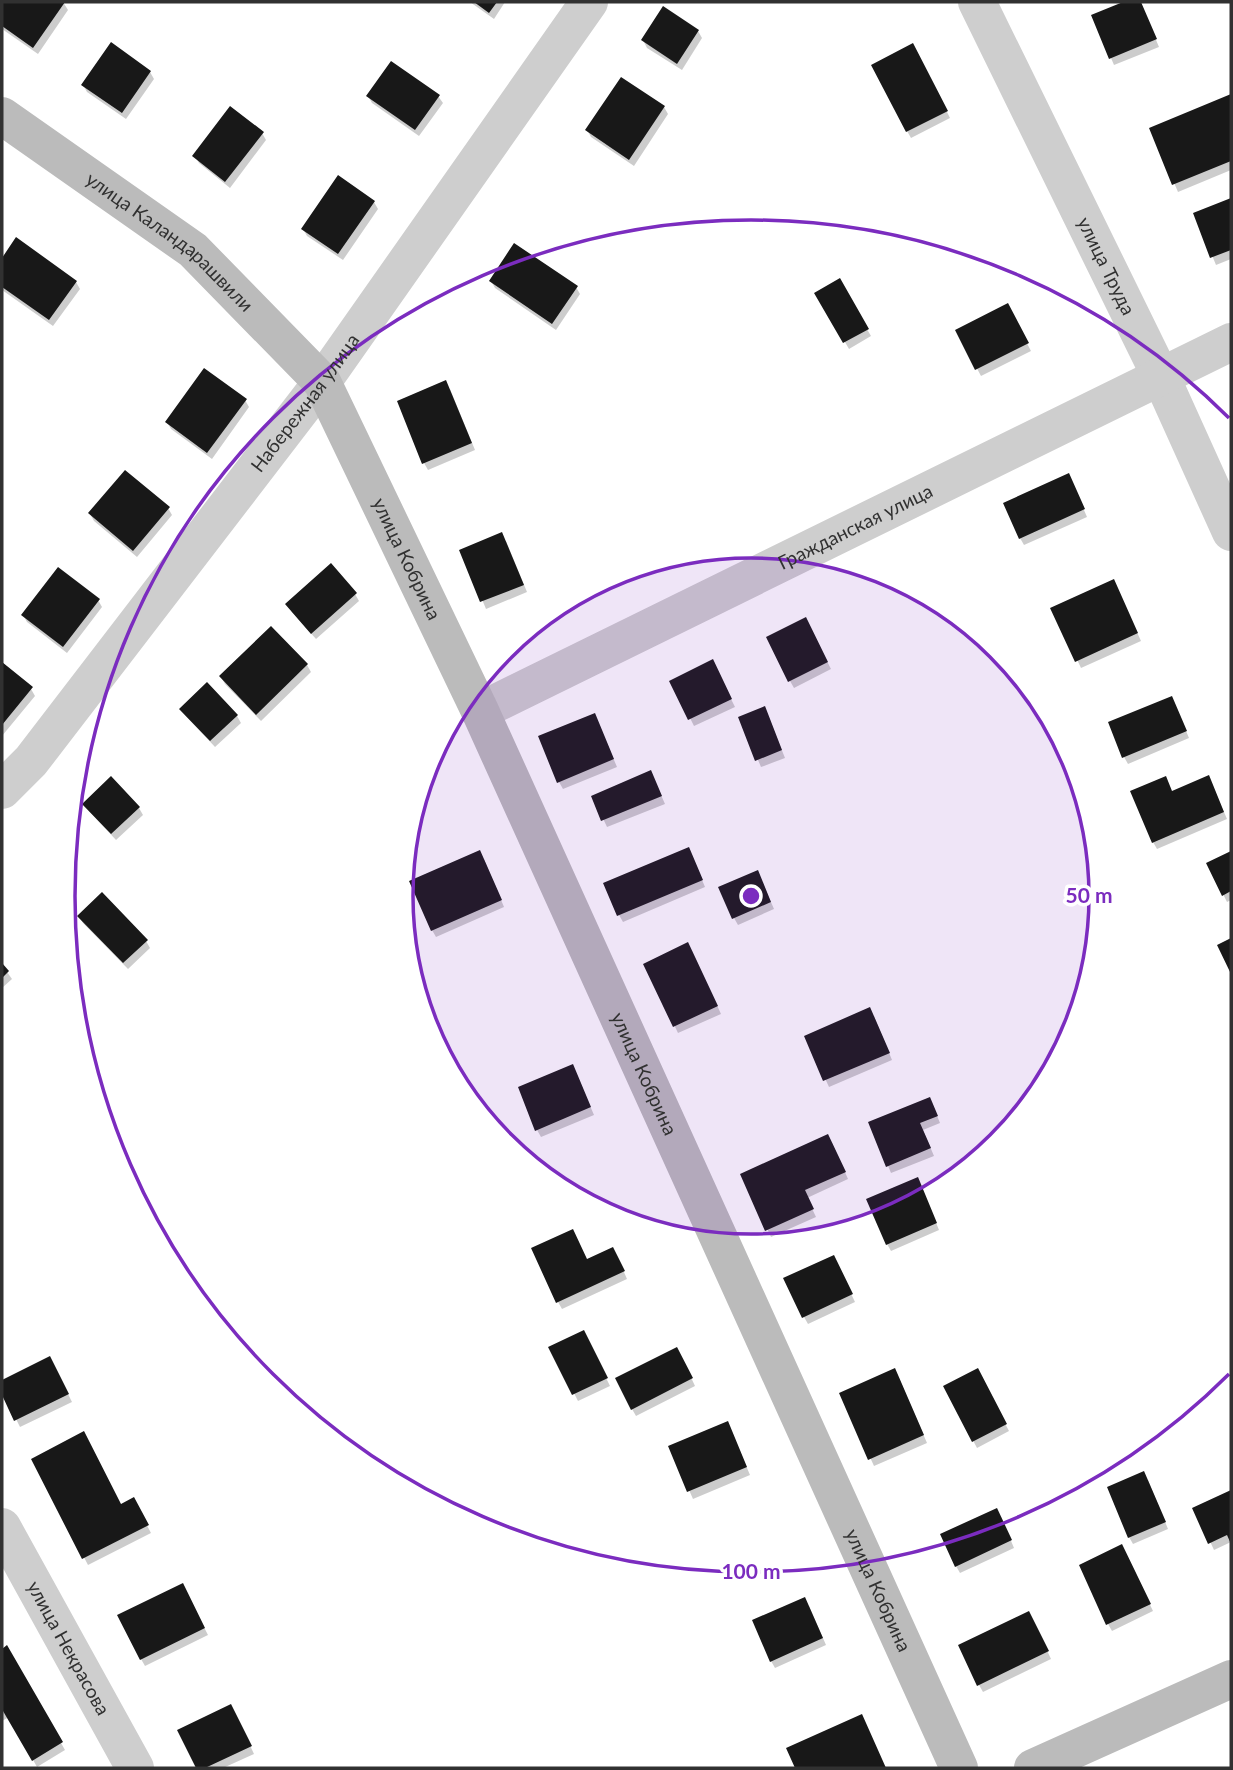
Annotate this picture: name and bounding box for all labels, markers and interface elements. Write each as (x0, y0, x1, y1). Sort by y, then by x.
street label: улица Каландарашвили (82, 167, 259, 316)
street label: улица Труда (1073, 213, 1141, 319)
street label: Набережная улица (245, 329, 364, 476)
street label: Гражданская улица (774, 479, 936, 574)
street label: улица Кобрина (368, 494, 446, 623)
text: 50 m (1065, 882, 1113, 907)
centre of rings (739, 884, 763, 908)
street label: улица Кобрина (607, 1008, 683, 1139)
street label: улица Кобрина (841, 1525, 917, 1655)
text: 100 m (721, 1558, 781, 1583)
street label: улица Некрасова (23, 1577, 115, 1719)

